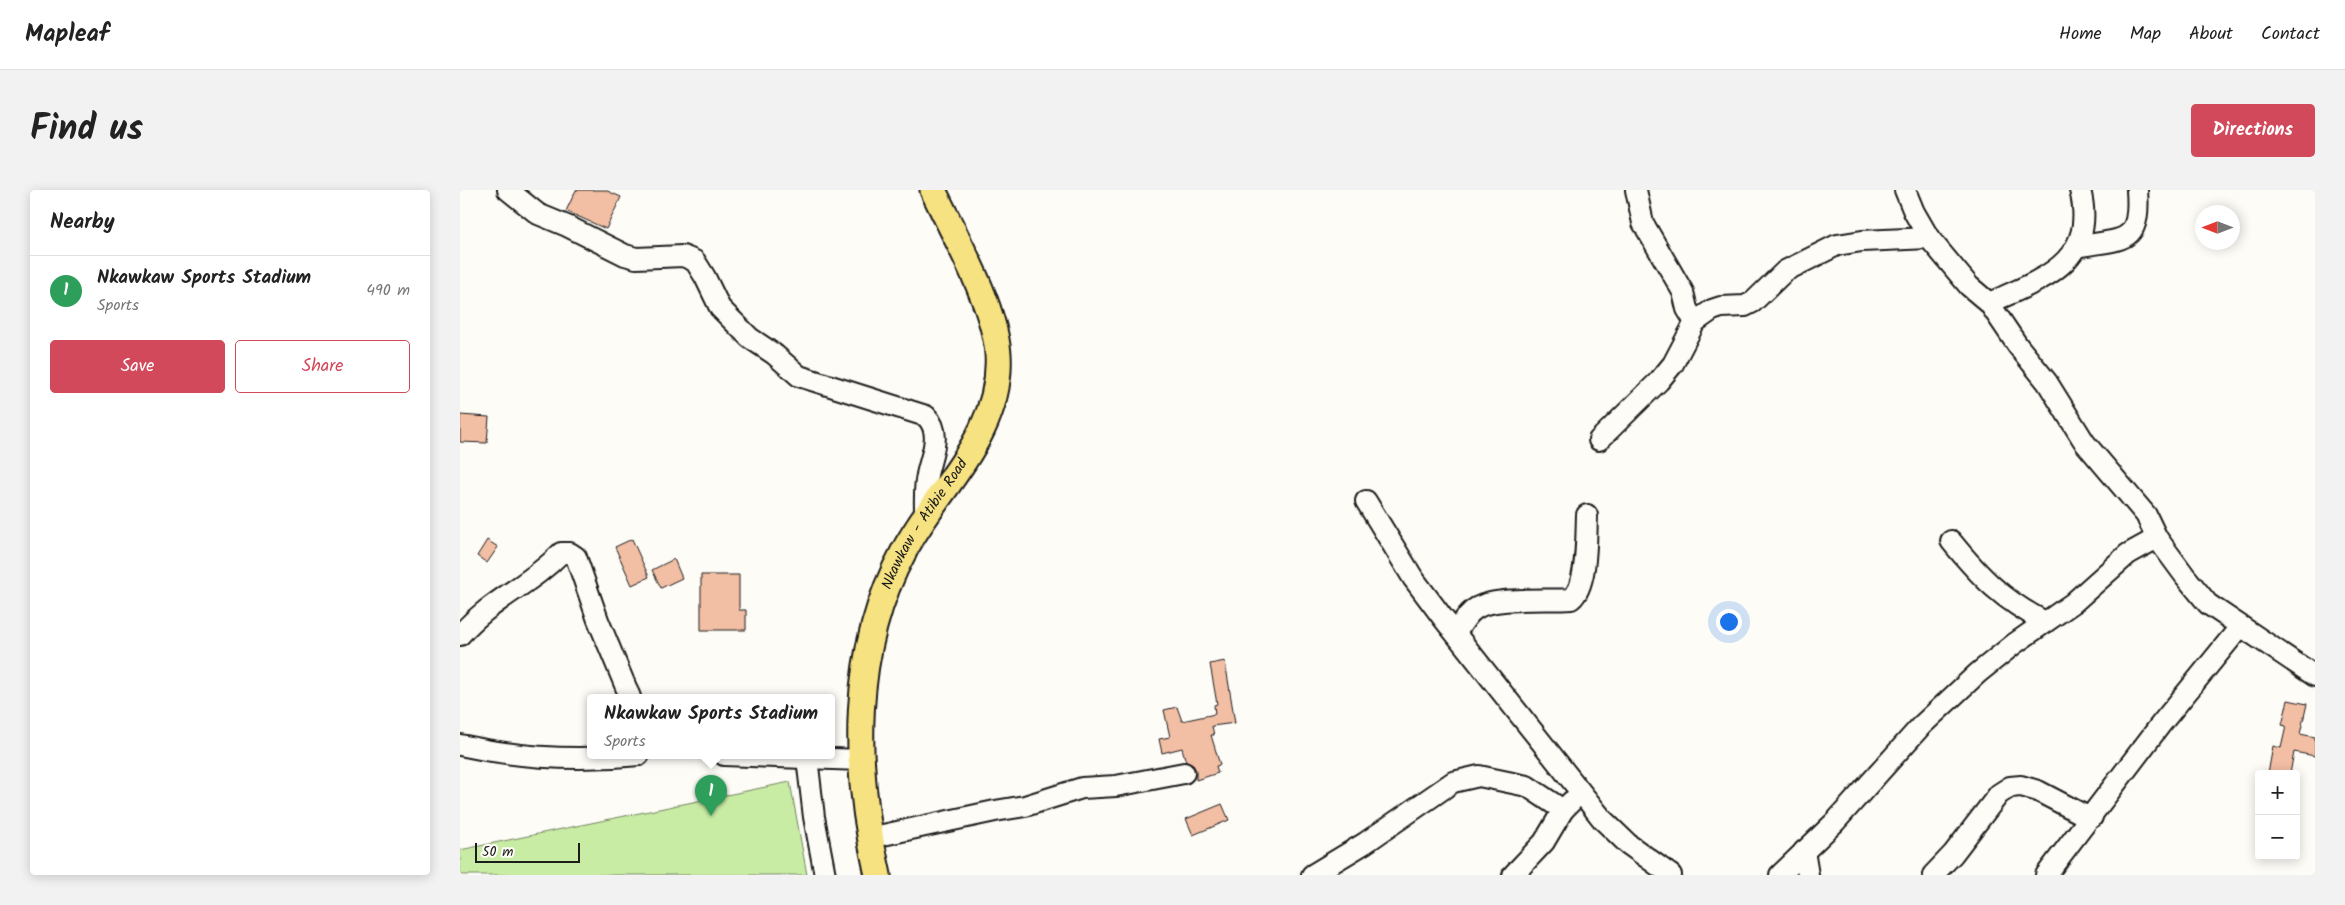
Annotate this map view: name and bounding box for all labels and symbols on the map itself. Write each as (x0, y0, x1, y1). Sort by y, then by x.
north arrow (2195, 205, 2240, 250)
street label: Nkawkaw - Atibie Road (875, 453, 975, 593)
your location (1716, 609, 1742, 635)
pin: 1 (695, 775, 727, 816)
scale bar (475, 840, 580, 863)

